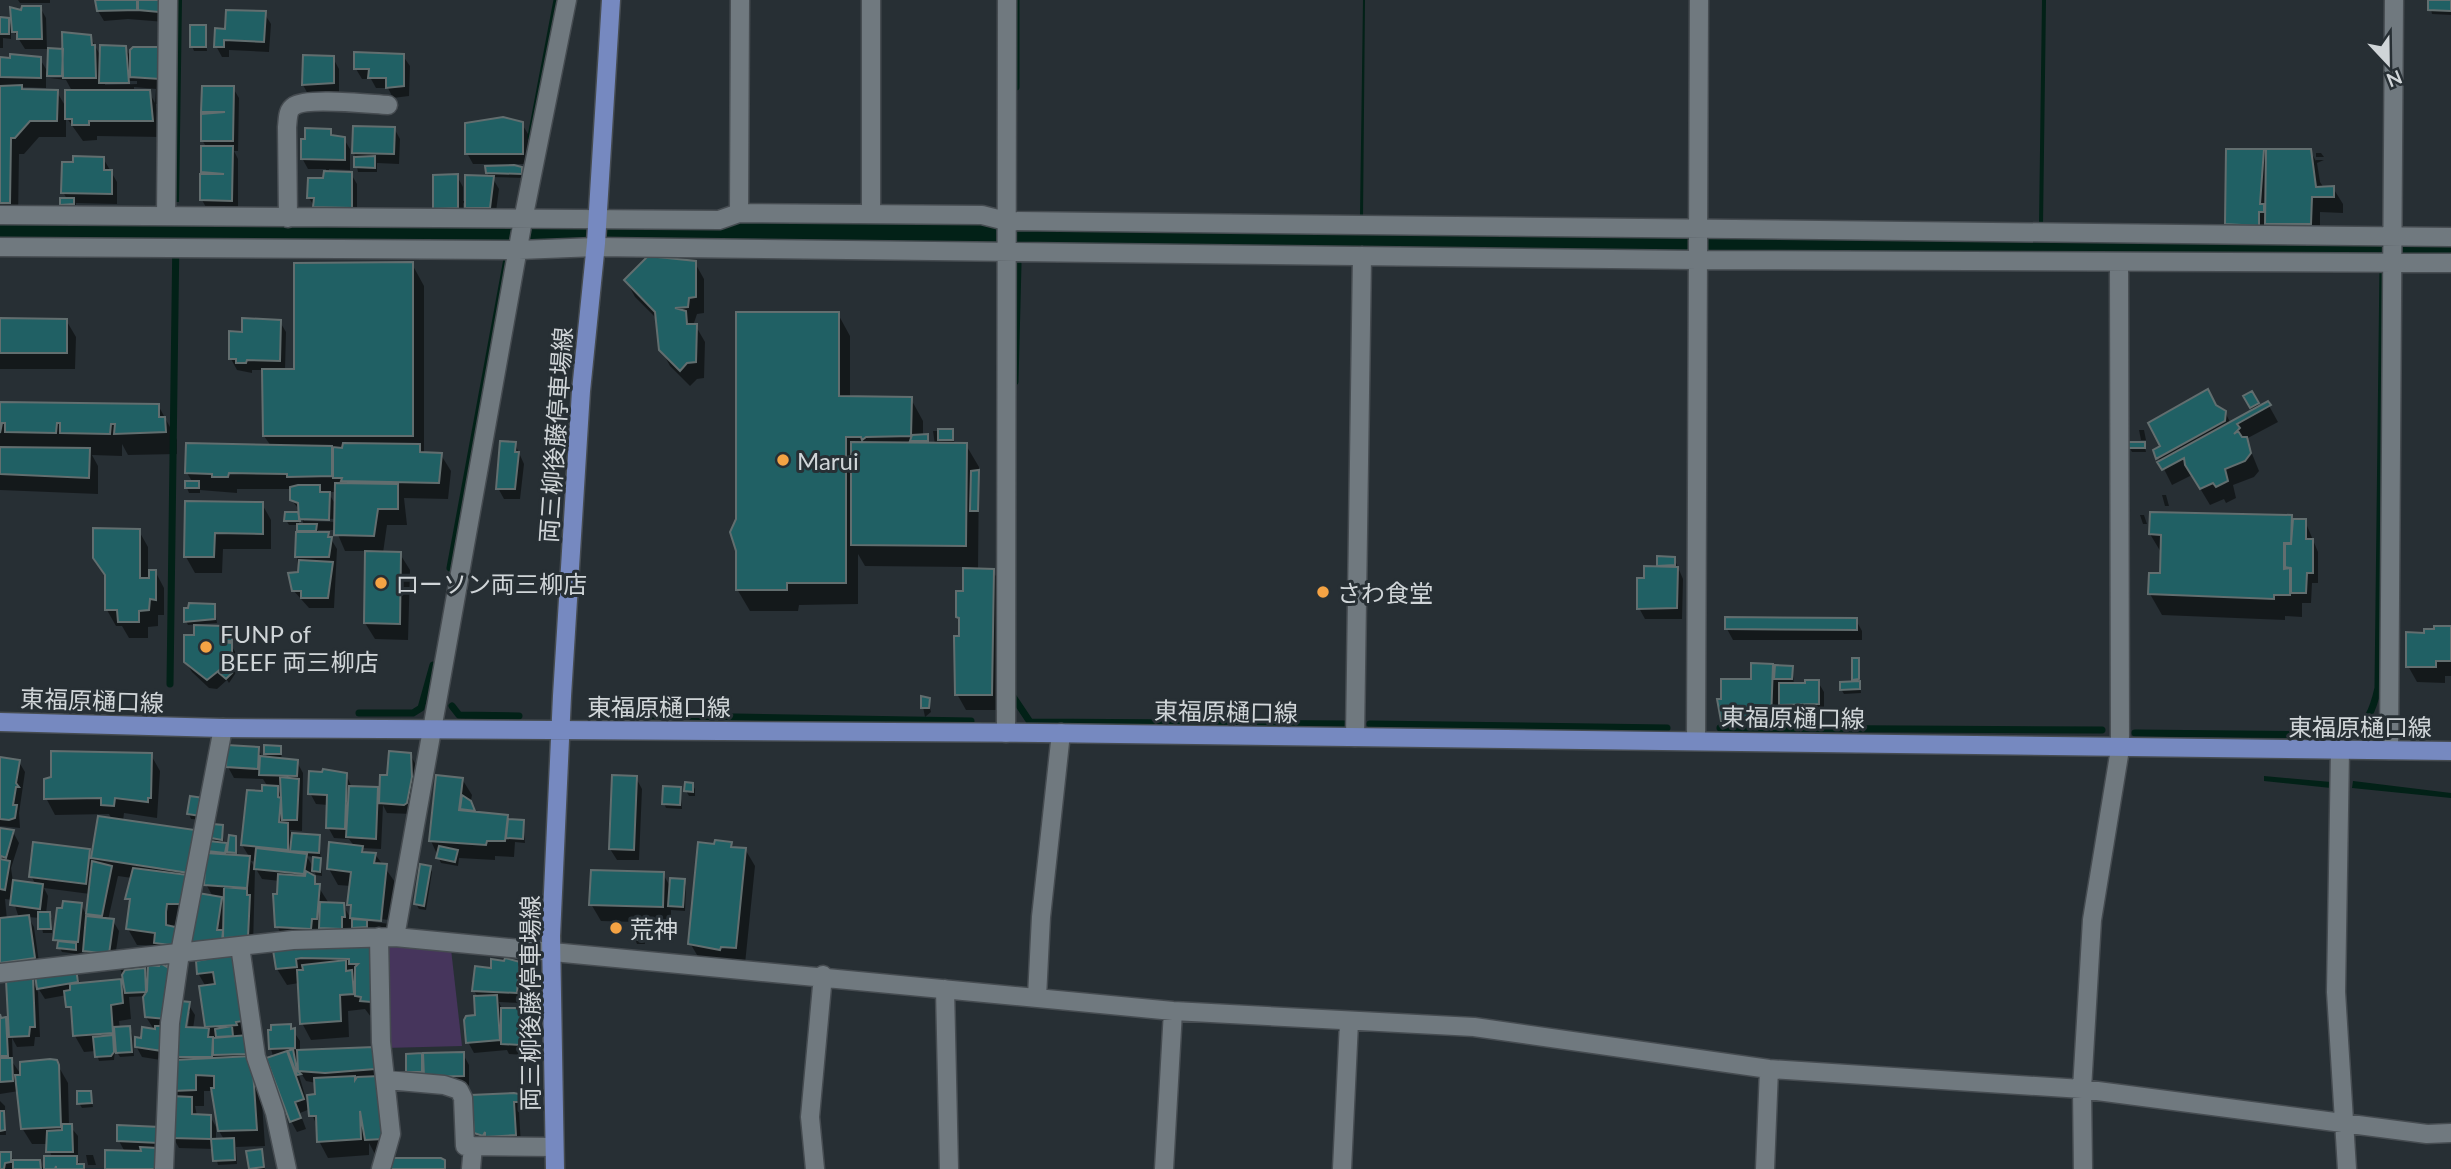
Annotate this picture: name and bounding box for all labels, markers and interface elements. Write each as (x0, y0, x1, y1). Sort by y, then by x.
north arrow (2353, 28, 2423, 98)
text: N (2383, 66, 2406, 93)
street label: 両三柳後藤停車場線 (533, 326, 577, 544)
place label: Marui (797, 446, 859, 475)
marker: Marui (775, 452, 791, 468)
place label: ローソン両三柳店 (395, 569, 587, 598)
marker: ローソン両三柳店 (373, 575, 389, 591)
place label: さわ食堂 (1337, 578, 1433, 607)
marker: さわ食堂 (1315, 584, 1331, 600)
place label: FUNP of BEEF 両三柳店 (220, 619, 378, 676)
marker: FUNP of BEEF 両三柳店 (198, 639, 214, 655)
street label: 東福原樋口線 (20, 683, 164, 717)
street label: 東福原樋口線 (587, 692, 731, 721)
street label: 東福原樋口線 (1154, 695, 1298, 727)
street label: 東福原樋口線 (1721, 701, 1865, 733)
street label: 東福原樋口線 (2288, 712, 2432, 741)
street label: 両三柳後藤停車場線 (515, 895, 544, 1111)
place label: 荒神 (630, 914, 678, 943)
marker: 荒神 (608, 920, 624, 936)

